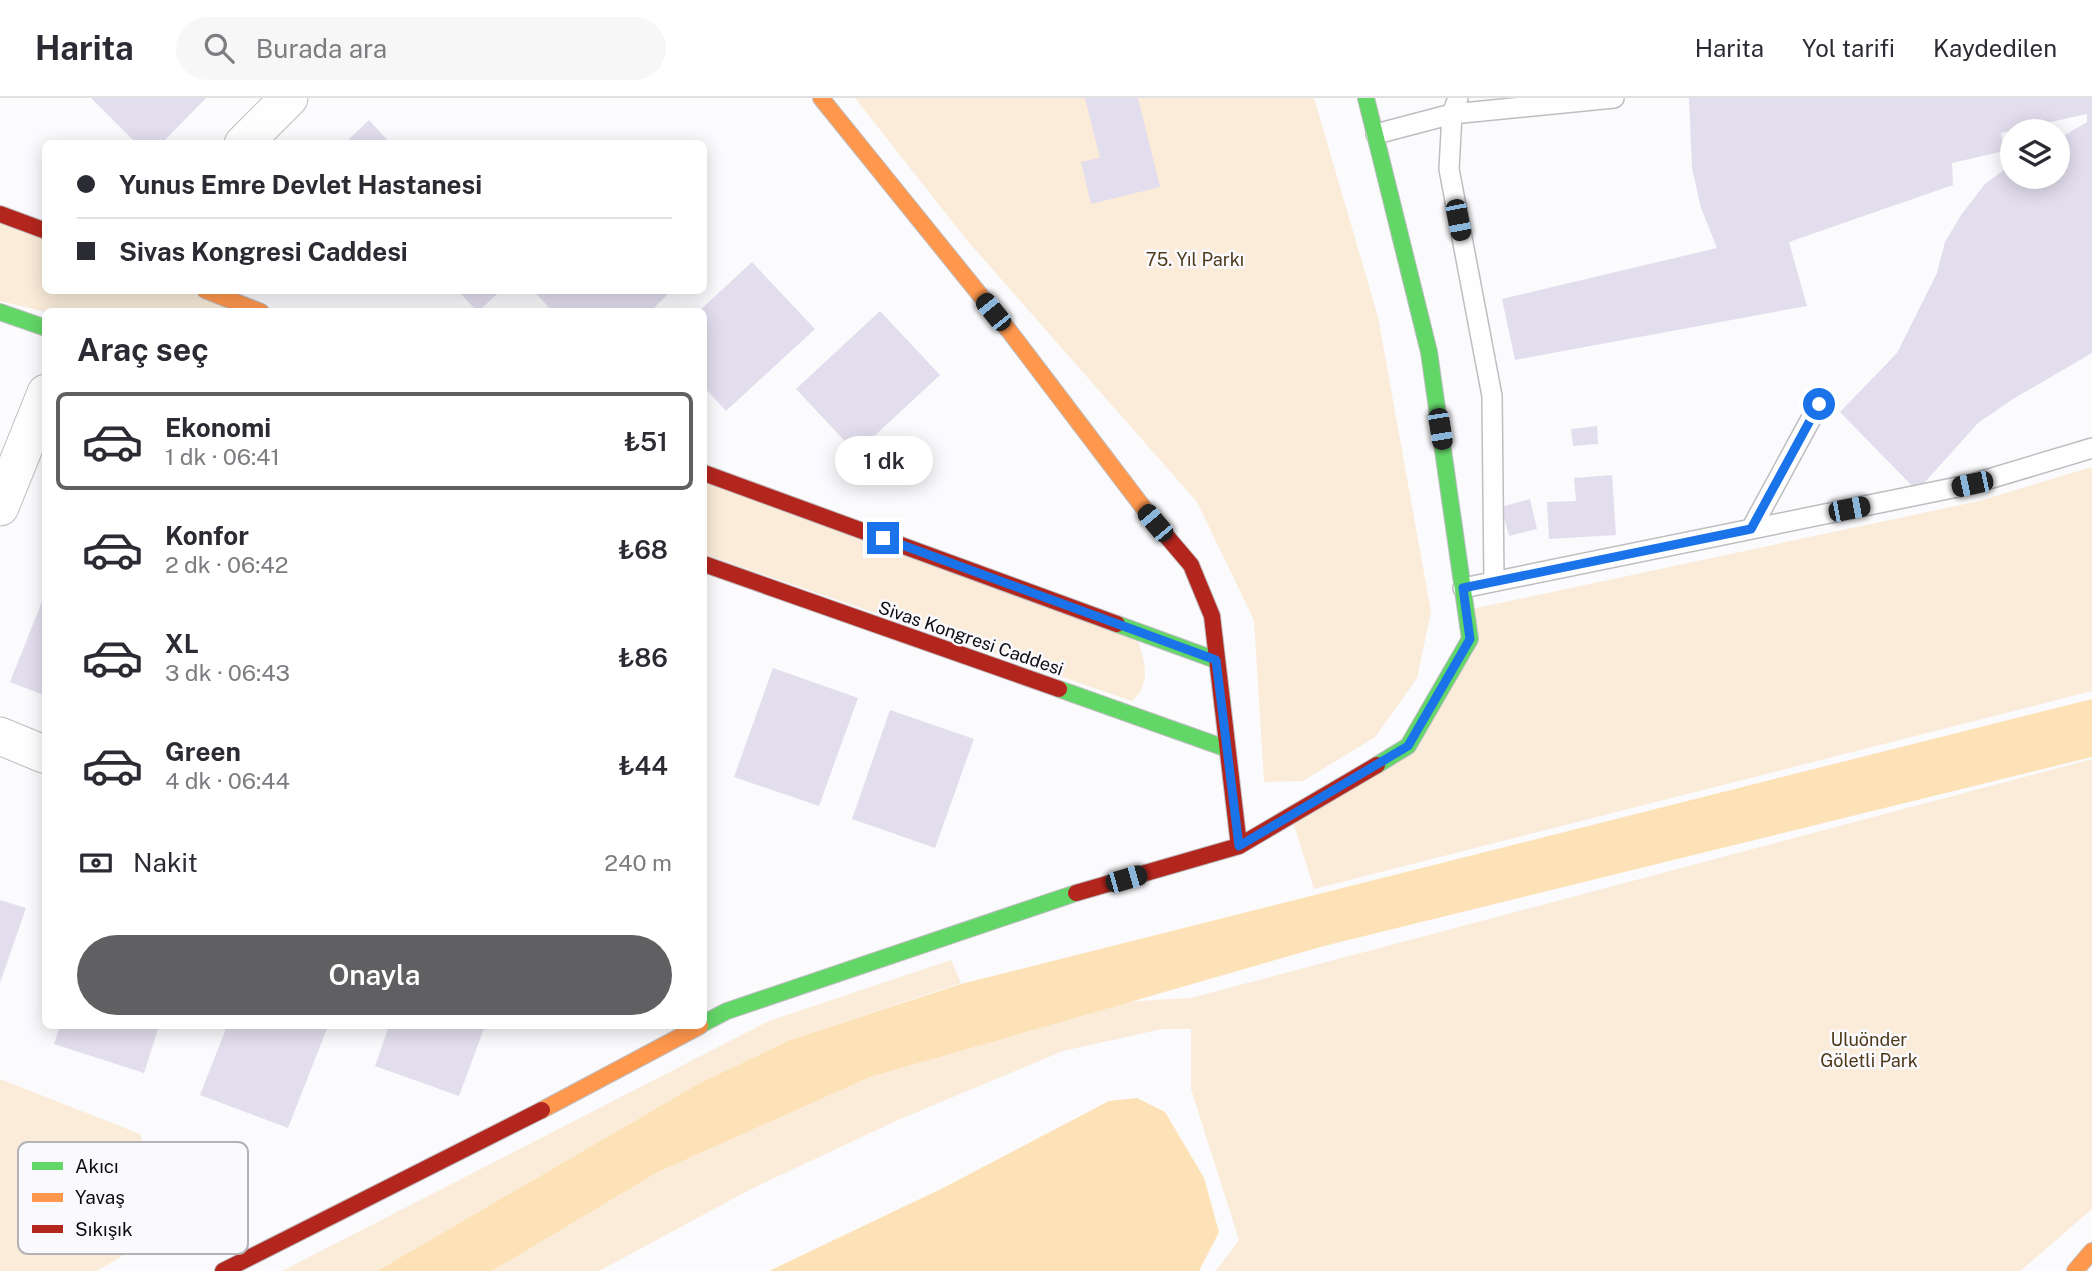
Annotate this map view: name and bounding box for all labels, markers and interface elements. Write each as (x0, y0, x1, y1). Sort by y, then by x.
search box (176, 17, 666, 80)
text: Harita (35, 29, 134, 67)
icon: search (200, 29, 238, 67)
text: Burada ara (256, 33, 387, 64)
text: Harita (1695, 34, 1764, 62)
text: Yol tarifi (1802, 34, 1895, 62)
text: Kaydedilen (1933, 34, 2057, 62)
map controls (2000, 119, 2070, 189)
button: layers (2000, 119, 2070, 189)
text: Yunus Emre Devlet Hastanesi (119, 169, 482, 200)
car (1444, 197, 1473, 243)
text: Sivas Kongresi Caddesi (119, 236, 408, 267)
park label: 75. Yıl Parkı (1146, 249, 1244, 270)
car (972, 289, 1015, 335)
text: Araç seç (77, 331, 209, 368)
route start (1803, 388, 1835, 420)
car (1427, 407, 1454, 451)
icon: car (81, 410, 144, 473)
text: Ekonomi (165, 412, 271, 443)
text: ₺51 (624, 426, 668, 457)
callout: 1 dk (834, 436, 932, 486)
text: 1 dk · 06:41 (165, 443, 280, 470)
text: 1 dk (863, 447, 905, 474)
car (1950, 469, 1995, 499)
car (1827, 495, 1872, 523)
car (1134, 500, 1177, 546)
icon: car (81, 518, 144, 581)
text: Konfor (165, 520, 249, 551)
route end (867, 522, 899, 554)
text: ₺68 (618, 534, 668, 565)
text: 2 dk · 06:42 (165, 551, 289, 578)
street label: Sivas Kongresi Caddesi (876, 596, 1066, 680)
icon: car (81, 626, 144, 689)
text: XL (165, 628, 199, 659)
text: ₺86 (618, 642, 668, 673)
text: 3 dk · 06:43 (165, 659, 290, 686)
icon: car (81, 734, 144, 797)
text: Green (165, 736, 241, 767)
text: ₺44 (619, 750, 668, 781)
text: 4 dk · 06:44 (165, 767, 290, 794)
icon: cash (77, 844, 115, 882)
text: Nakit (133, 847, 198, 878)
text: 240 m (604, 849, 672, 876)
car (1103, 863, 1150, 895)
button: Onayla (77, 935, 672, 1015)
park label: Uluönder Göletli Park (1820, 1029, 1918, 1071)
legend (18, 1142, 248, 1254)
text: Akıcı (75, 1155, 119, 1177)
text: Yavaş (75, 1186, 125, 1208)
text: Sıkışık (75, 1218, 133, 1240)

